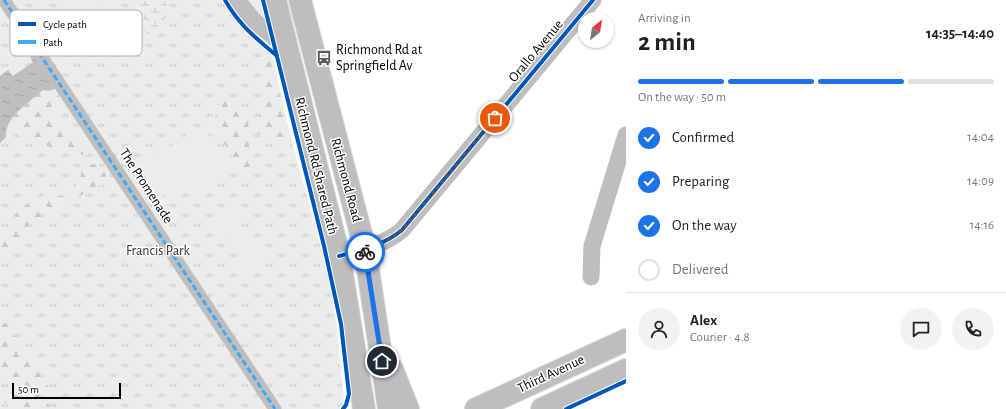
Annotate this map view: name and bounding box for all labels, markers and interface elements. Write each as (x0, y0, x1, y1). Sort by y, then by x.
legend (10, 10, 142, 56)
north arrow (578, 12, 614, 48)
map controls (578, 12, 614, 48)
text: Arriving in (638, 12, 691, 25)
street label: Orallo Avenue (506, 17, 566, 85)
text: Cycle path (43, 19, 87, 30)
text: 14:35–14:40 (926, 26, 994, 41)
text: 2 min (638, 29, 696, 55)
text: Path (43, 37, 63, 48)
place label: Richmond Rd at Springfield Av (336, 43, 423, 73)
bus stop icon: Richmond Rd at Springfield Av (315, 49, 333, 67)
text: On the way · 50 m (638, 91, 726, 104)
street label: Richmond Rd Shared Path (292, 96, 340, 236)
pin (478, 101, 512, 135)
icon: bag (484, 107, 506, 129)
icon: check (638, 127, 660, 149)
text: Confirmed (672, 130, 734, 145)
text: 14:04 (967, 131, 994, 144)
street label: Richmond Road (328, 137, 364, 223)
street label: The Promenade (117, 146, 175, 226)
icon: check (638, 171, 660, 193)
text: Preparing (672, 174, 729, 189)
text: 14:09 (967, 175, 994, 188)
icon: check (638, 215, 660, 237)
text: On the way (672, 218, 737, 233)
text: 14:16 (970, 219, 994, 232)
courier (345, 232, 385, 272)
icon: bike (354, 241, 376, 263)
park label: Francis Park (126, 244, 191, 258)
text: Delivered (672, 262, 729, 277)
button: person (638, 308, 680, 350)
button: chat (900, 308, 942, 350)
button: phone (952, 308, 994, 350)
text: Alex (690, 313, 717, 328)
text: Courier · 4.8 (690, 331, 750, 344)
pin (365, 344, 399, 378)
icon: home (371, 350, 393, 372)
street label: Third Avenue (515, 352, 587, 396)
scale bar (12, 381, 121, 400)
text: 50 m (18, 384, 39, 395)

